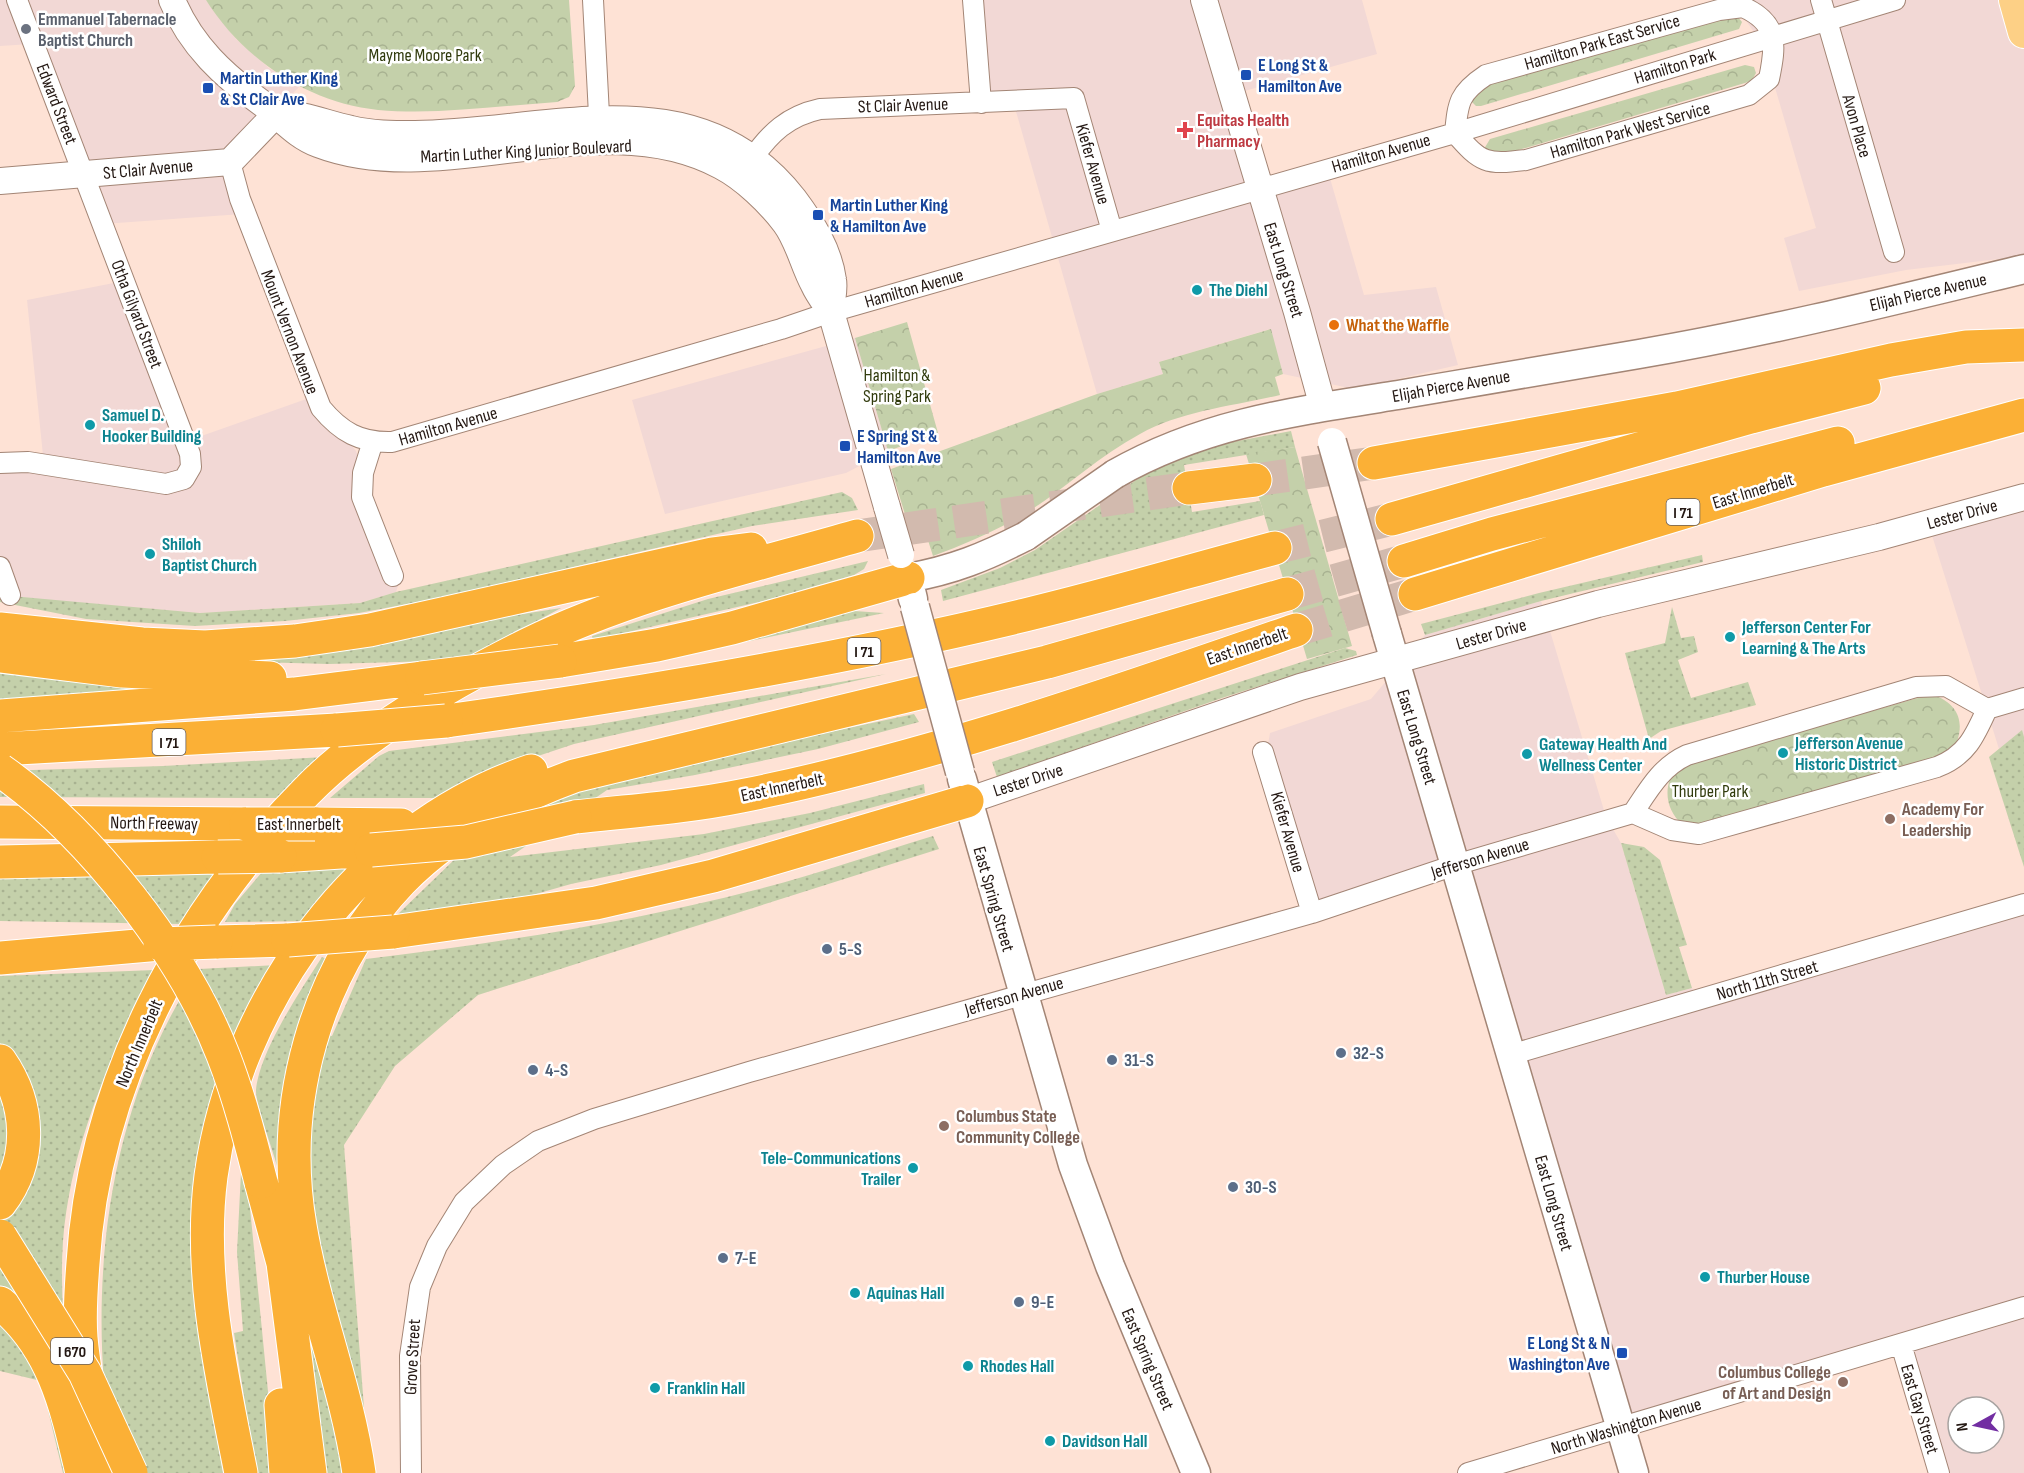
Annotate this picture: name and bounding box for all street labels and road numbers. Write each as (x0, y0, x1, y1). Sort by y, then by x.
street label: Hamilton Park East Service (1522, 9, 1682, 75)
street label: Hamilton Park (1632, 43, 1718, 89)
street label: Edward Street (32, 61, 82, 148)
street label: Avon Place (1837, 91, 1876, 160)
street label: St Clair Avenue (857, 93, 949, 118)
street label: Hamilton Park West Service (1548, 98, 1712, 163)
street label: Kiefer Avenue (1071, 121, 1114, 207)
street label: Hamilton Avenue (1329, 129, 1433, 178)
street label: Martin Luther King Junior Boulevard (420, 135, 632, 168)
street label: St Clair Avenue (102, 155, 194, 184)
street label: East Long Street (1259, 220, 1308, 321)
street label: Otha Gilyard Street (106, 257, 167, 372)
street label: Hamilton Avenue (862, 264, 966, 313)
street label: Mount Vernon Avenue (256, 267, 323, 397)
street label: Elijah Pierce Avenue (1868, 269, 1989, 316)
street label: Elijah Pierce Avenue (1390, 366, 1512, 407)
street label: Hamilton Avenue (396, 402, 500, 451)
street label: East Innerbelt (1710, 469, 1797, 514)
street label: Lester Drive (1925, 495, 2000, 534)
road number: I 71 (1666, 499, 1700, 525)
street label: Lester Drive (1454, 614, 1529, 655)
street label: East Innerbelt (1204, 623, 1291, 670)
road number: I 71 (848, 638, 880, 664)
street label: East Long Street (1392, 687, 1441, 788)
road number: I 71 (152, 729, 186, 755)
street label: Lester Drive (991, 759, 1066, 802)
street label: East Innerbelt (739, 768, 826, 806)
street label: Kiefer Avenue (1266, 789, 1309, 875)
street label: North Freeway (110, 812, 198, 835)
street label: East Innerbelt (257, 814, 341, 835)
street label: Jefferson Avenue (1428, 834, 1532, 884)
street label: East Spring Street (969, 844, 1019, 955)
street label: North 11th Street (1714, 956, 1821, 1005)
street label: Jefferson Avenue (961, 972, 1066, 1021)
street label: North Innerbelt (112, 996, 168, 1090)
street label: East Long Street (1530, 1153, 1577, 1254)
street label: East Spring Street (1117, 1305, 1179, 1414)
street label: Grove Street (400, 1318, 425, 1396)
road number: I 670 (51, 1338, 93, 1364)
street label: East Gay Street (1896, 1362, 1943, 1457)
street label: North Washington Avenue (1548, 1394, 1704, 1459)

